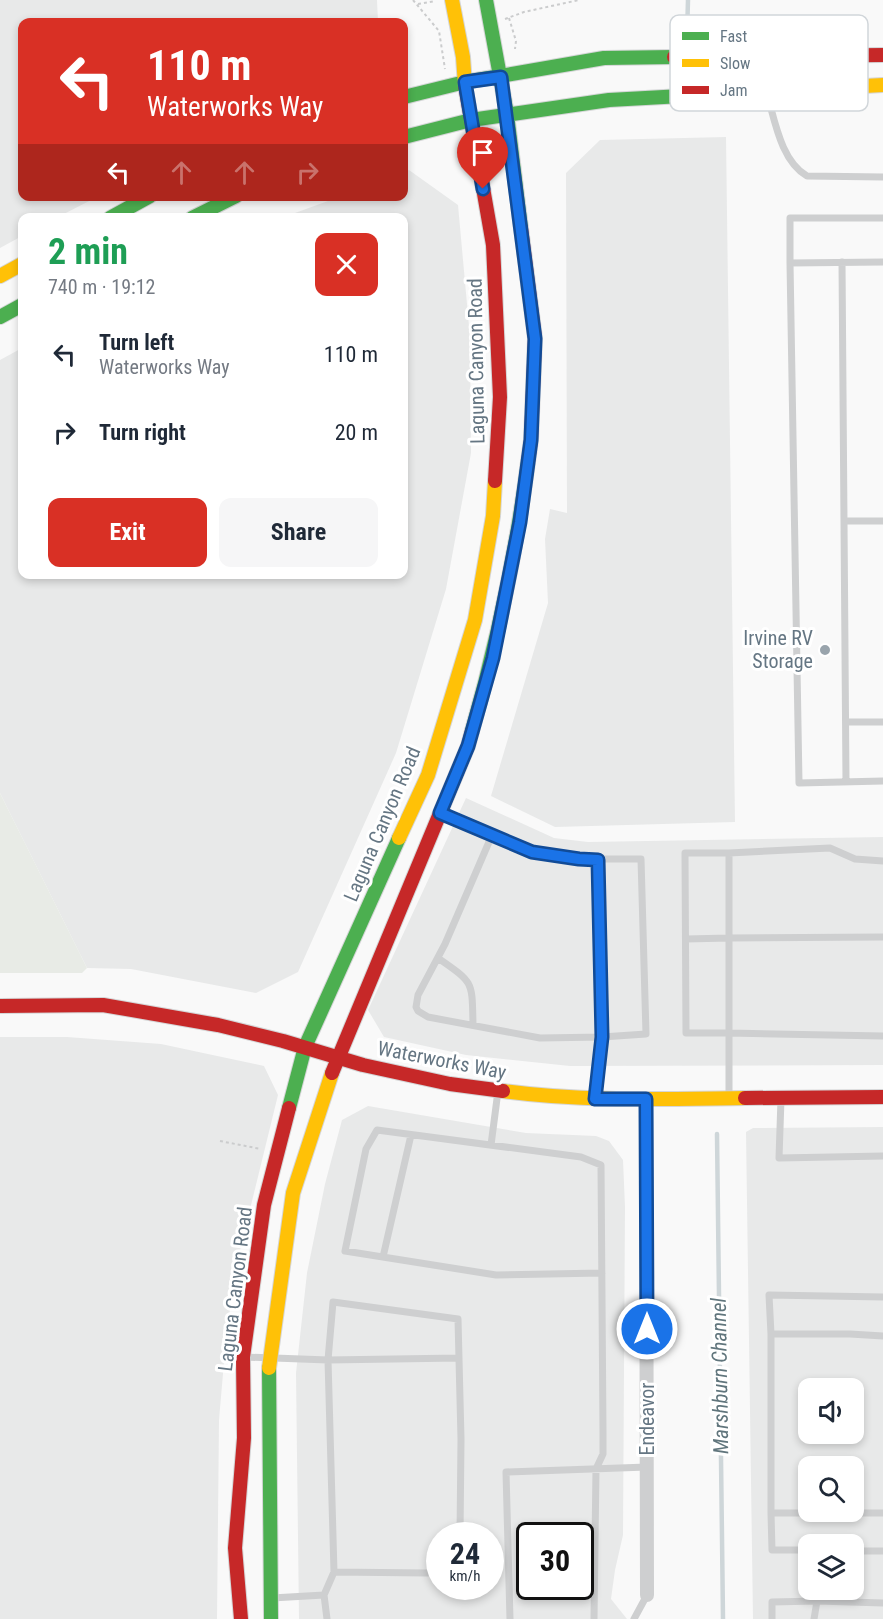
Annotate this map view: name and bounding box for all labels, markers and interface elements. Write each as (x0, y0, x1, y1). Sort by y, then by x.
legend (670, 15, 868, 111)
text: Fast (720, 27, 747, 46)
text: 110 m (147, 41, 252, 90)
icon: left (48, 42, 126, 120)
text: Slow (720, 54, 750, 73)
text: Jam (720, 81, 747, 100)
text: Waterworks Way (147, 91, 323, 123)
pin (457, 127, 508, 189)
icon: arrive (466, 136, 499, 169)
icon: left (102, 156, 135, 189)
icon: ahead (165, 156, 198, 189)
icon: ahead (228, 156, 261, 189)
icon: right (291, 156, 324, 189)
text: 2 min (48, 231, 128, 273)
button: close (315, 233, 378, 296)
text: 740 m · 19:12 (48, 275, 155, 299)
street label: Laguna Canyon Road (463, 278, 489, 444)
text: Turn left (99, 330, 174, 355)
icon: left (48, 338, 81, 371)
text: 110 m (324, 342, 378, 367)
text: Waterworks Way (99, 355, 230, 379)
icon: right (48, 416, 81, 449)
text: Turn right (99, 420, 186, 445)
text: 20 m (335, 420, 378, 445)
button: Exit (48, 498, 207, 567)
button: Share (219, 498, 378, 567)
place label: Irvine RV Storage (743, 626, 813, 673)
marker: Irvine RV Storage (818, 643, 832, 657)
street label: Laguna Canyon Road (339, 743, 425, 905)
street label: Waterworks Way (376, 1036, 508, 1084)
street label: Laguna Canyon Road (213, 1205, 257, 1373)
position arrow (615, 1297, 679, 1361)
water label: Marshburn Channel (707, 1297, 733, 1454)
map controls (798, 1378, 864, 1600)
button: sound (798, 1378, 864, 1444)
street label: Endeavor (635, 1383, 659, 1455)
button: search (798, 1456, 864, 1522)
speed limit sign: 30 (516, 1522, 594, 1600)
button: layers (798, 1534, 864, 1600)
text: 24 (450, 1536, 480, 1571)
text: km/h (450, 1567, 480, 1585)

